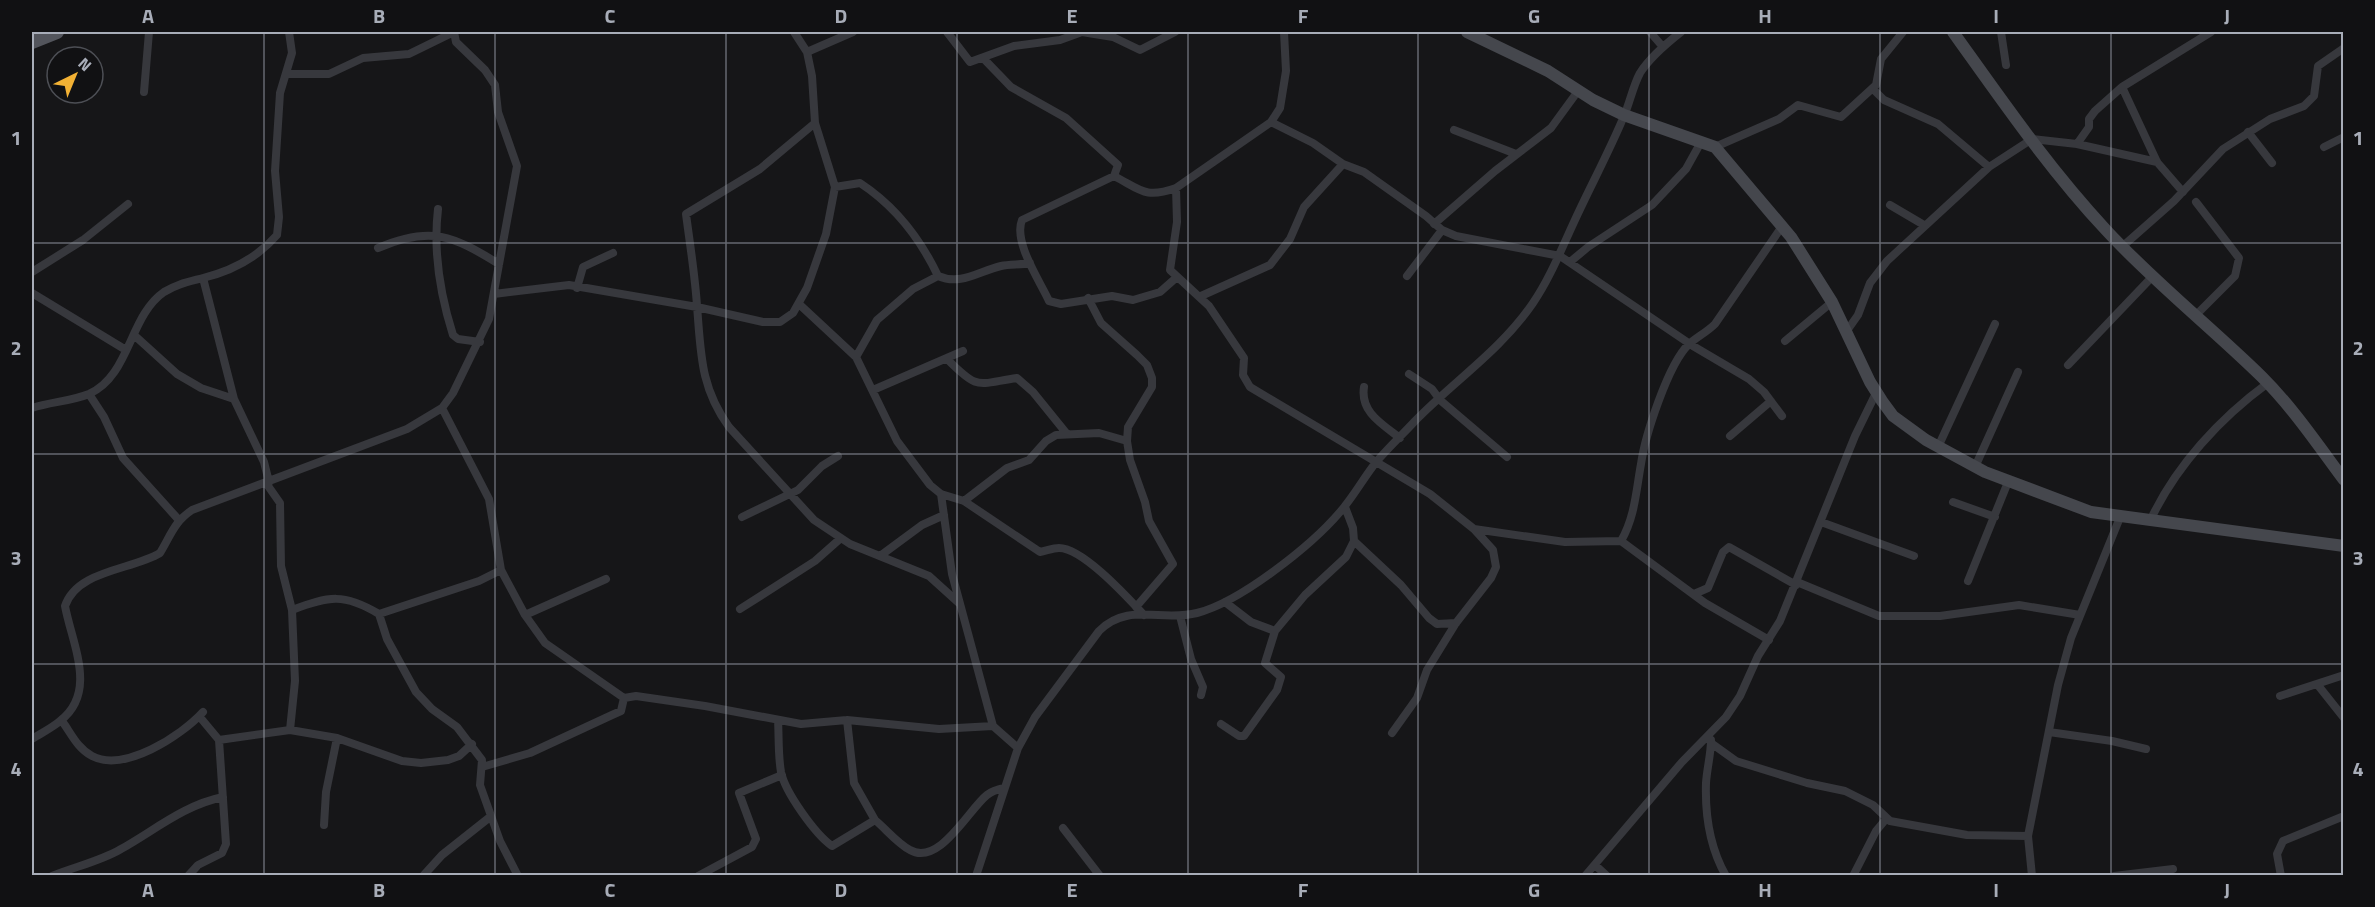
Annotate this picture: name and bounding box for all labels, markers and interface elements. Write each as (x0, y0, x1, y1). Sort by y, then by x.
text: A (142, 0, 154, 31)
text: B (373, 0, 385, 31)
text: C (605, 0, 616, 31)
text: D (835, 0, 847, 31)
text: E (1066, 0, 1078, 31)
text: F (1298, 0, 1309, 31)
text: G (1528, 0, 1540, 31)
text: H (1758, 0, 1772, 31)
text: I (1993, 0, 1999, 31)
text: J (2224, 0, 2230, 31)
north arrow (45, 45, 105, 105)
text: N (73, 51, 97, 77)
text: 1 (10, 122, 22, 153)
text: 1 (2352, 122, 2364, 153)
text: 2 (10, 332, 22, 363)
text: 2 (2352, 332, 2364, 363)
text: 3 (10, 542, 22, 573)
text: 3 (2352, 542, 2364, 573)
text: 4 (10, 753, 22, 784)
text: 4 (2352, 753, 2364, 784)
text: A (142, 874, 154, 905)
text: B (373, 874, 385, 905)
text: C (605, 874, 616, 905)
text: D (835, 874, 847, 905)
text: E (1066, 874, 1078, 905)
text: F (1298, 874, 1309, 905)
text: G (1528, 874, 1540, 905)
text: H (1758, 874, 1772, 905)
text: I (1993, 874, 1999, 905)
text: J (2224, 874, 2230, 905)

